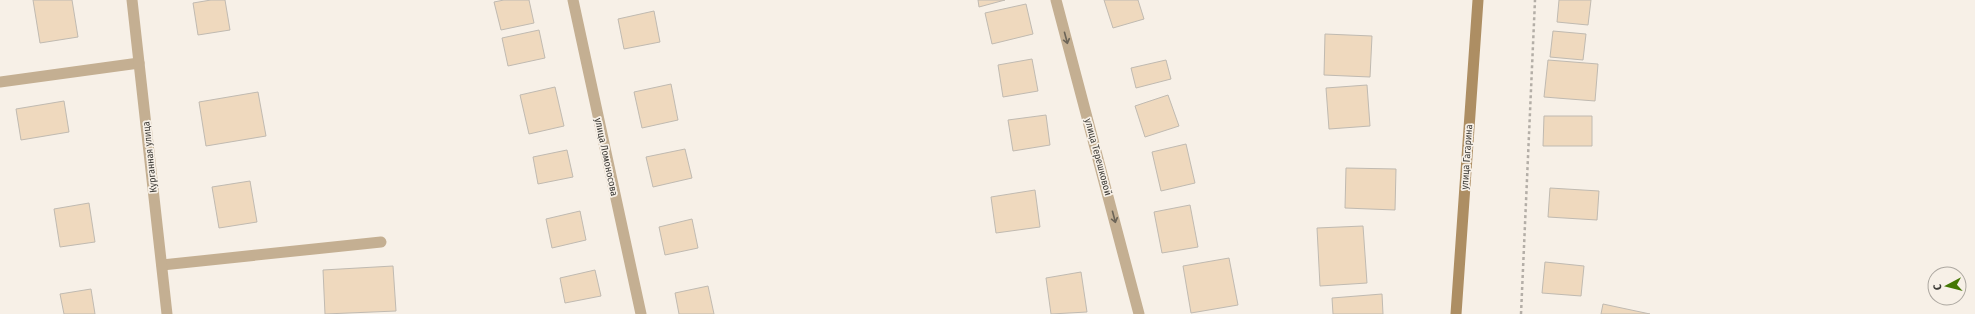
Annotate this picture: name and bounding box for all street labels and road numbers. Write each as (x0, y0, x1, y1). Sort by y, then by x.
street label: улица Ломоносова (592, 117, 620, 197)
street label: улица Терешковой (1082, 117, 1114, 197)
street label: Курганная улица (140, 121, 160, 193)
street label: улица Гагарина (1459, 124, 1475, 190)

